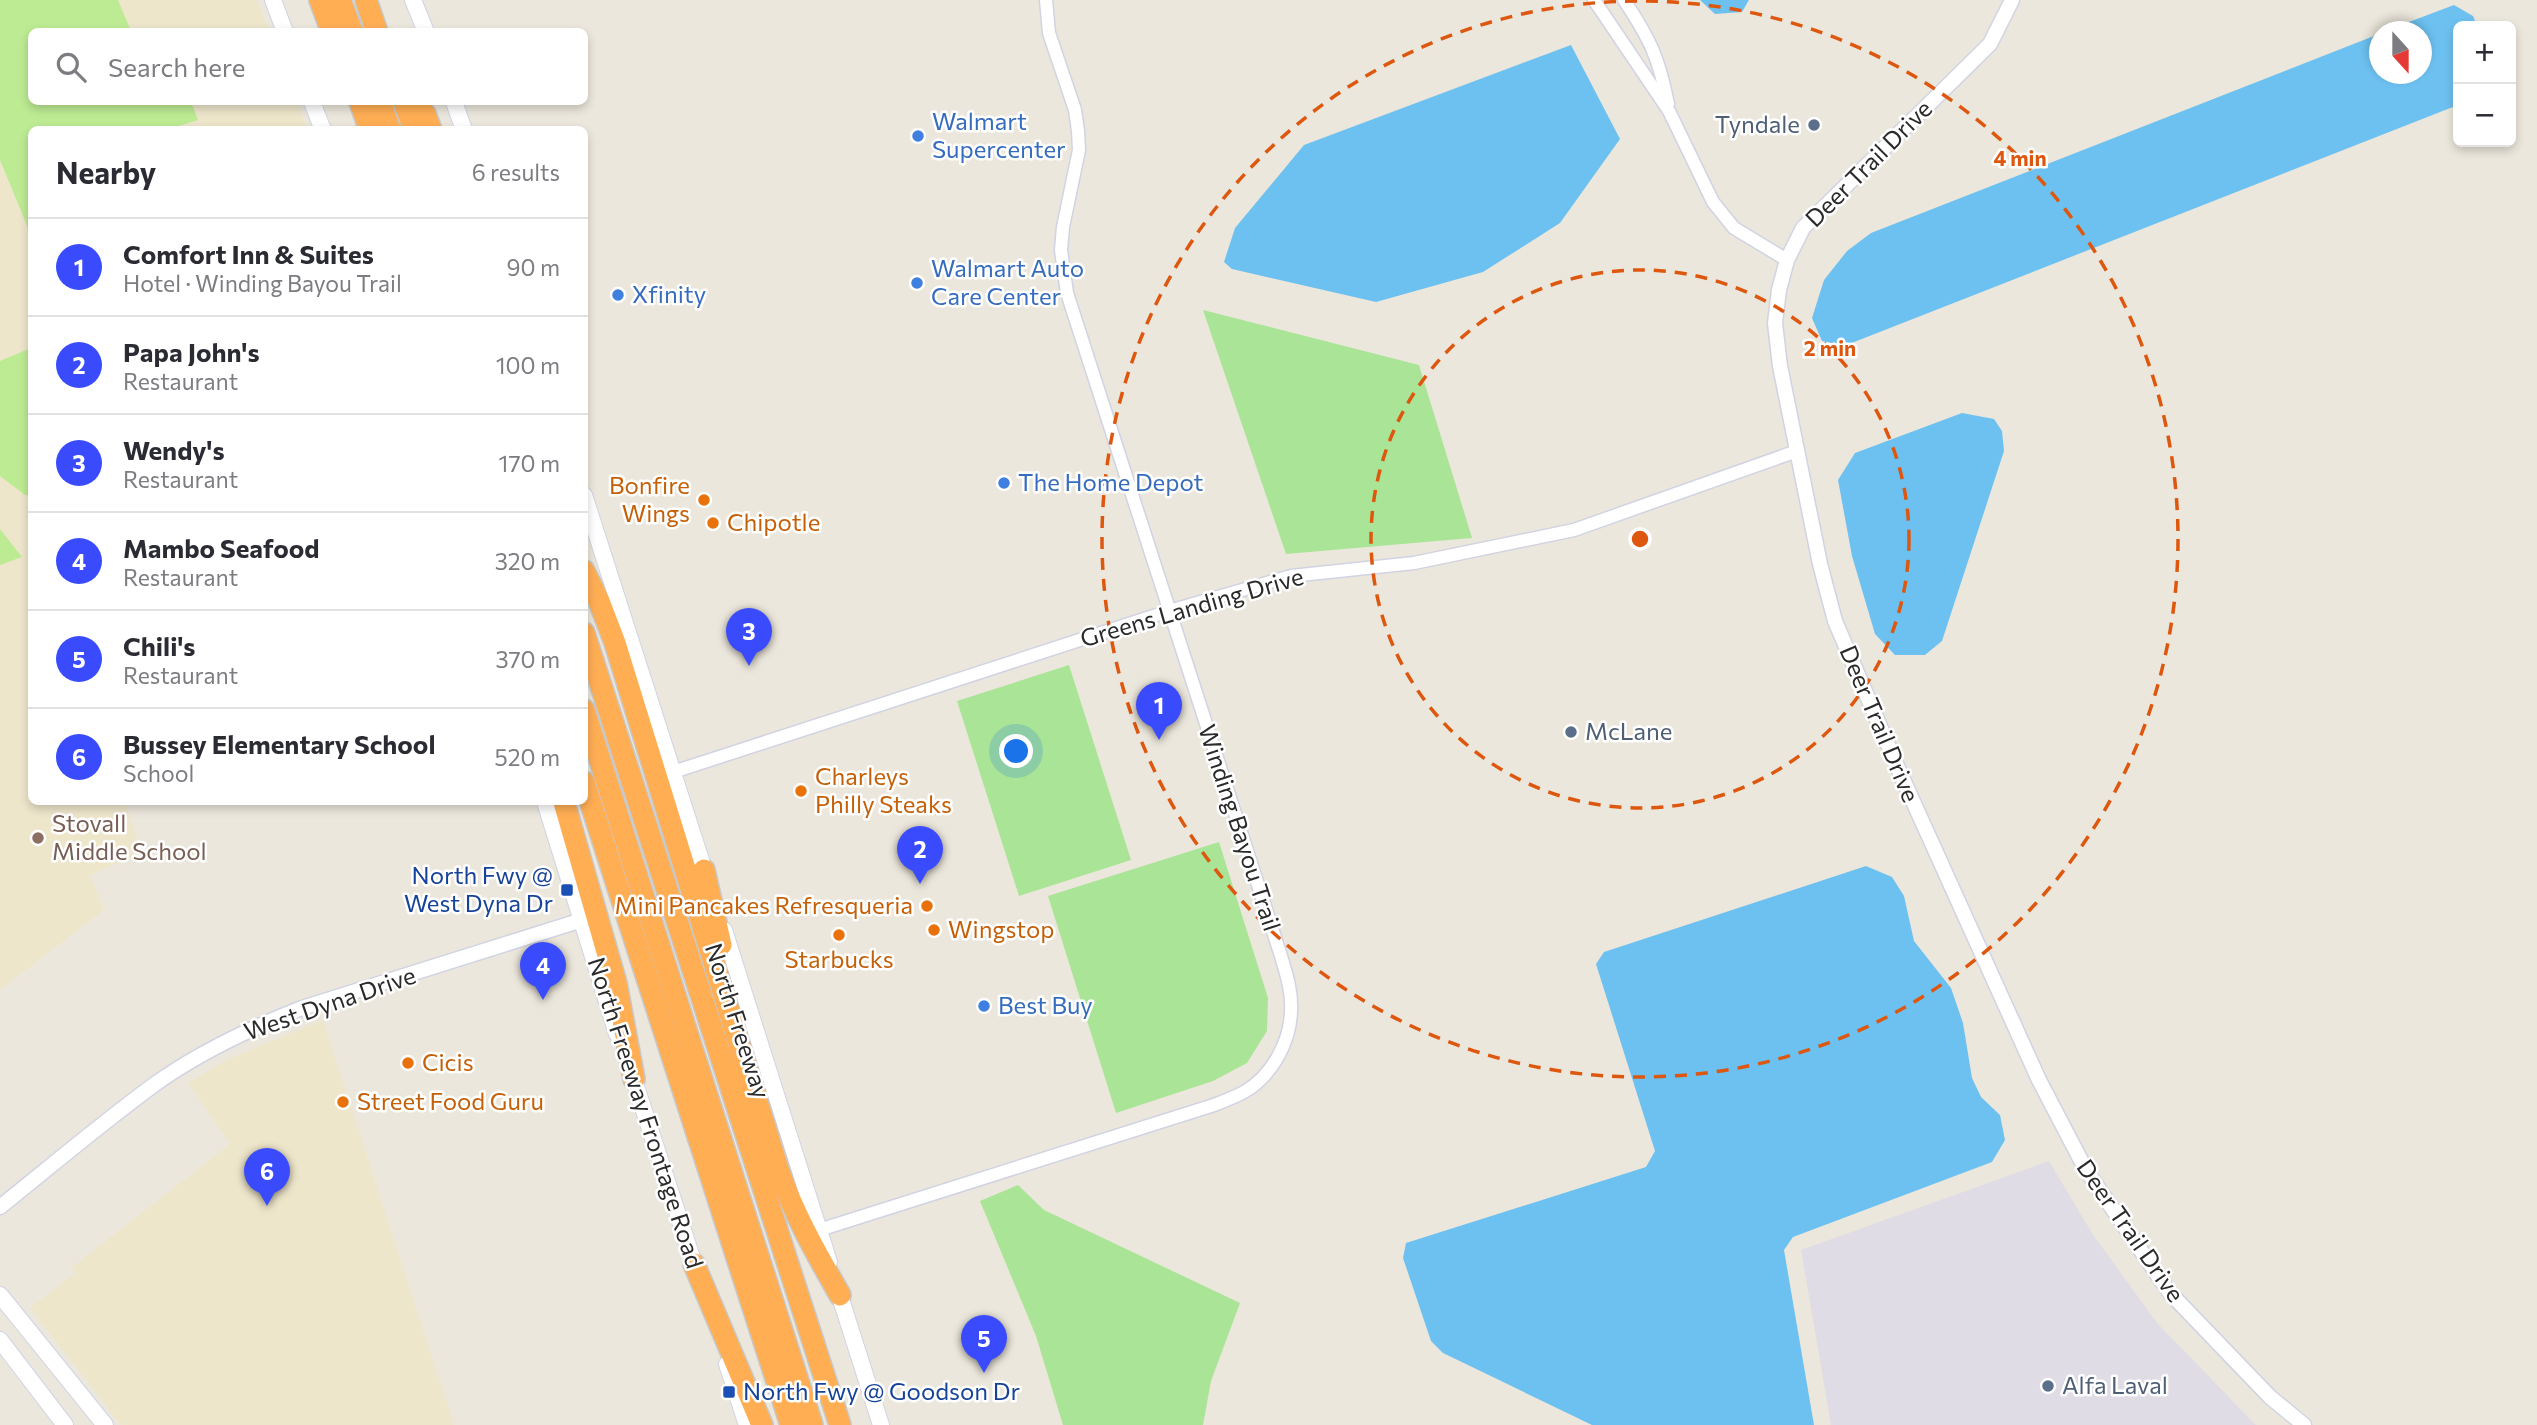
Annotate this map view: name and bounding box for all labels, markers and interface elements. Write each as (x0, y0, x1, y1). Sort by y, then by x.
north arrow (2369, 21, 2432, 84)
map controls (2453, 21, 2516, 147)
button: + (2453, 21, 2516, 84)
search box (28, 28, 588, 105)
icon: search (52, 48, 90, 86)
text: Search here (108, 51, 246, 82)
button: − (2453, 84, 2516, 147)
street label: Deer Trail Drive (1799, 94, 1937, 232)
place label: Walmart Supercenter (932, 106, 1066, 163)
place label: Tyndale (1715, 109, 1800, 138)
marker: Tyndale (1806, 117, 1822, 133)
marker: Walmart Supercenter (910, 128, 926, 144)
text: 4 min (1993, 145, 2047, 170)
text: Nearby (56, 153, 156, 190)
text: 6 results (472, 158, 560, 186)
text: Comfort Inn & Suites (123, 238, 374, 269)
text: 1 (74, 253, 84, 281)
text: 90 m (507, 253, 560, 281)
place label: Walmart Auto Care Center (931, 253, 1084, 310)
text: Hotel · Winding Bayou Trail (123, 269, 402, 297)
marker: Walmart Auto Care Center (909, 275, 925, 291)
place label: Xfinity (632, 279, 706, 308)
marker: Xfinity (610, 287, 626, 303)
text: 2 min (1804, 335, 1856, 360)
text: Papa John's (123, 336, 260, 367)
text: 2 (72, 351, 86, 379)
text: 100 m (496, 351, 560, 379)
text: Restaurant (123, 367, 238, 395)
text: Wendy's (123, 434, 225, 465)
text: 3 (72, 449, 86, 477)
text: 170 m (499, 449, 560, 477)
text: Restaurant (123, 465, 238, 493)
place label: The Home Depot (1018, 467, 1204, 496)
place label: Bonfire Wings (609, 470, 690, 527)
marker: The Home Depot (996, 475, 1012, 491)
marker: Bonfire Wings (696, 492, 712, 508)
place label: Chipotle (727, 507, 820, 536)
marker: Chipotle (705, 515, 721, 531)
centre of rings (1628, 527, 1652, 551)
text: Mambo Seafood (123, 532, 320, 563)
text: 4 (72, 547, 86, 575)
text: 320 m (495, 547, 560, 575)
street label: Greens Landing Drive (1077, 561, 1306, 652)
text: Restaurant (123, 563, 238, 591)
pin: 3 (726, 608, 772, 666)
text: Chili's (123, 630, 195, 661)
street label: Deer Trail Drive (1834, 641, 1926, 806)
text: 5 (72, 645, 86, 673)
text: 370 m (495, 645, 560, 673)
text: Restaurant (123, 661, 238, 689)
pin: 1 (1136, 682, 1182, 740)
place label: McLane (1585, 716, 1673, 745)
street label: Winding Bayou Trail (1193, 721, 1288, 934)
marker: McLane (1563, 724, 1579, 740)
text: Bussey Elementary School (123, 728, 435, 759)
your location (999, 734, 1033, 768)
text: 6 (72, 743, 86, 771)
text: 520 m (495, 743, 560, 771)
text: School (123, 759, 194, 787)
place label: Charleys Philly Steaks (815, 761, 952, 818)
marker: Charleys Philly Steaks (793, 783, 809, 799)
place label: Stovall Middle School (52, 808, 207, 865)
pin: 2 (897, 826, 943, 884)
marker: Stovall Middle School (30, 830, 46, 846)
place label: North Fwy @ West Dyna Dr (404, 860, 553, 917)
marker: North Fwy @ West Dyna Dr (559, 882, 575, 898)
place label: Mini Pancakes Refresqueria (614, 890, 913, 919)
marker: Mini Pancakes Refresqueria (919, 898, 935, 914)
place label: Wingstop (948, 914, 1054, 943)
marker: Wingstop (926, 922, 942, 938)
marker: Starbucks (831, 927, 847, 943)
street label: North Freeway (700, 939, 777, 1102)
pin: 4 (520, 942, 566, 1000)
place label: Starbucks (784, 944, 894, 973)
street label: North Freeway Frontage Road (582, 953, 710, 1272)
street label: West Dyna Drive (240, 960, 419, 1046)
place label: Best Buy (998, 990, 1093, 1019)
marker: Best Buy (976, 998, 992, 1014)
place label: Cicis (422, 1047, 474, 1076)
marker: Cicis (400, 1055, 416, 1071)
place label: Street Food Guru (357, 1086, 544, 1115)
marker: Street Food Guru (335, 1094, 351, 1110)
pin: 6 (244, 1148, 290, 1206)
street label: Deer Trail Drive (2071, 1153, 2191, 1307)
pin: 5 (961, 1315, 1007, 1373)
place label: Alfa Laval (2062, 1370, 2168, 1399)
place label: North Fwy @ Goodson Dr (743, 1376, 1020, 1405)
marker: Alfa Laval (2040, 1378, 2056, 1394)
marker: North Fwy @ Goodson Dr (721, 1384, 737, 1400)

